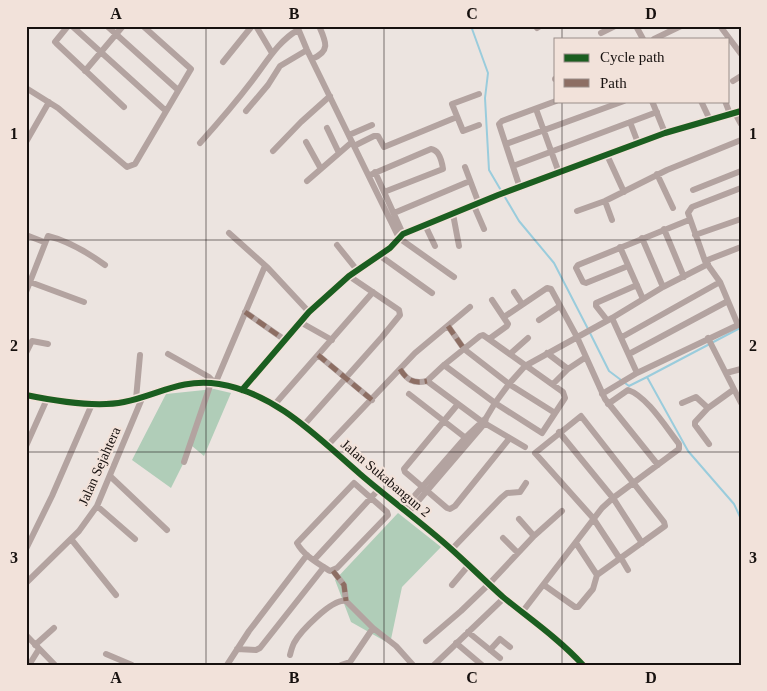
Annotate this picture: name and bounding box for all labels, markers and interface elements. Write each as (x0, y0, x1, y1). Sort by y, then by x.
text: A (110, 5, 122, 22)
text: B (289, 5, 300, 22)
text: C (466, 5, 478, 22)
text: D (645, 5, 657, 22)
legend (554, 38, 730, 102)
text: Cycle path (600, 49, 665, 65)
text: Path (600, 75, 627, 91)
text: 1 (10, 125, 18, 142)
text: 1 (749, 125, 757, 142)
text: 2 (10, 337, 18, 354)
text: 2 (749, 337, 757, 354)
street label: Jalan Sejahtera (75, 424, 124, 508)
street label: Jalan Sukabangun 2 (338, 437, 433, 520)
text: 3 (10, 549, 18, 566)
text: 3 (749, 549, 757, 566)
text: A (110, 669, 122, 686)
text: B (289, 669, 300, 686)
text: C (466, 669, 478, 686)
text: D (645, 669, 657, 686)

